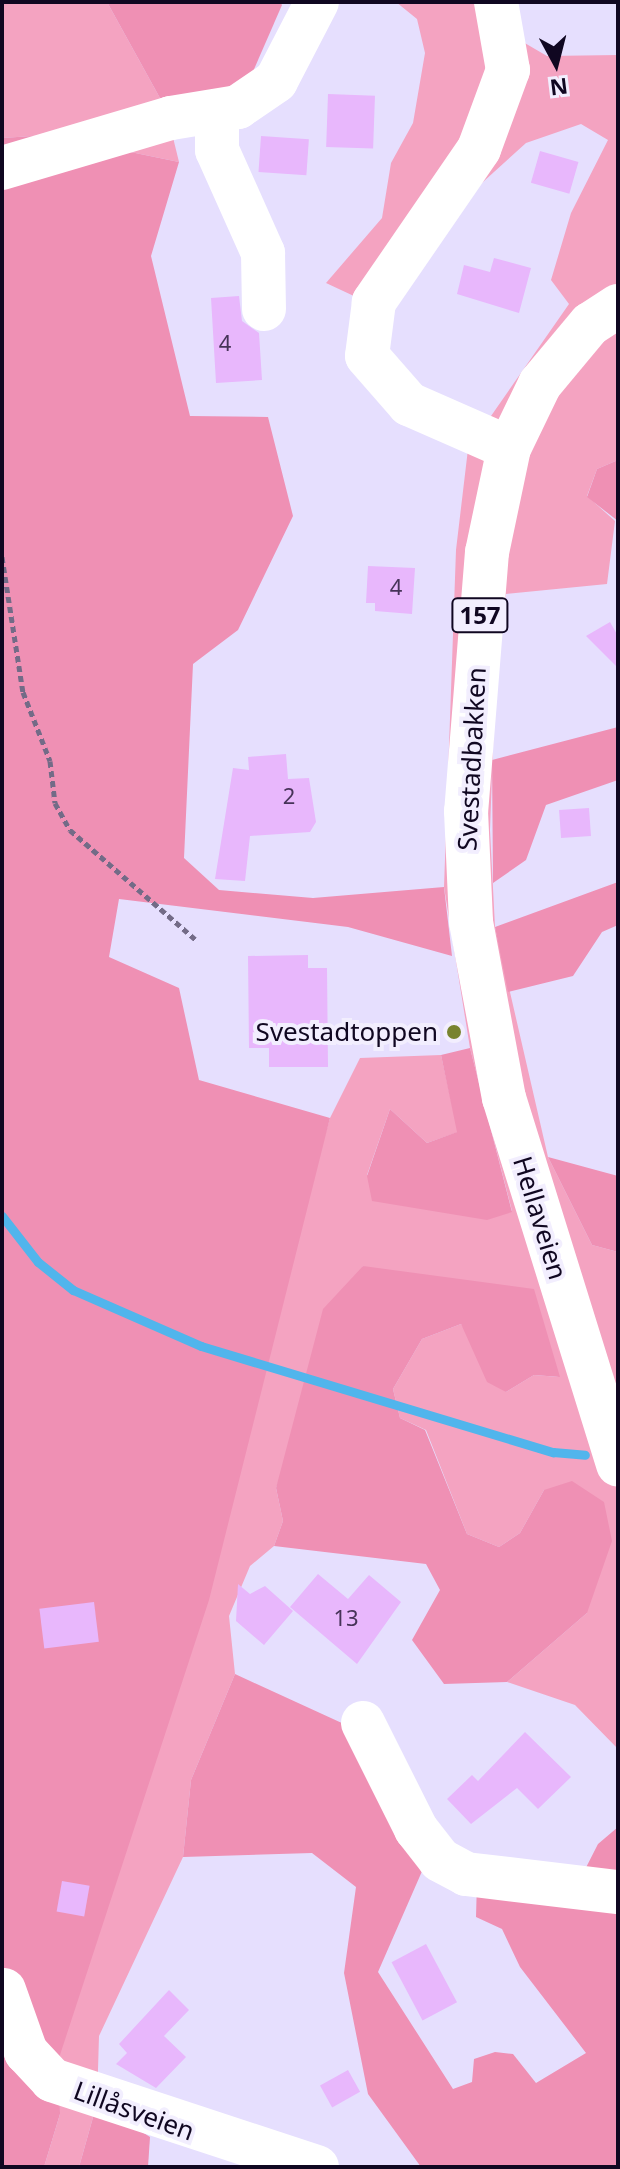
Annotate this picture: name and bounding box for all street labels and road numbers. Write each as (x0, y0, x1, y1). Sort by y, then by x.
road number: 157 (450, 595, 510, 635)
street label: Svestadbakken (452, 666, 492, 852)
street label: Hellaveien (506, 1153, 574, 1283)
street label: Lillåsveien (69, 2075, 199, 2147)

